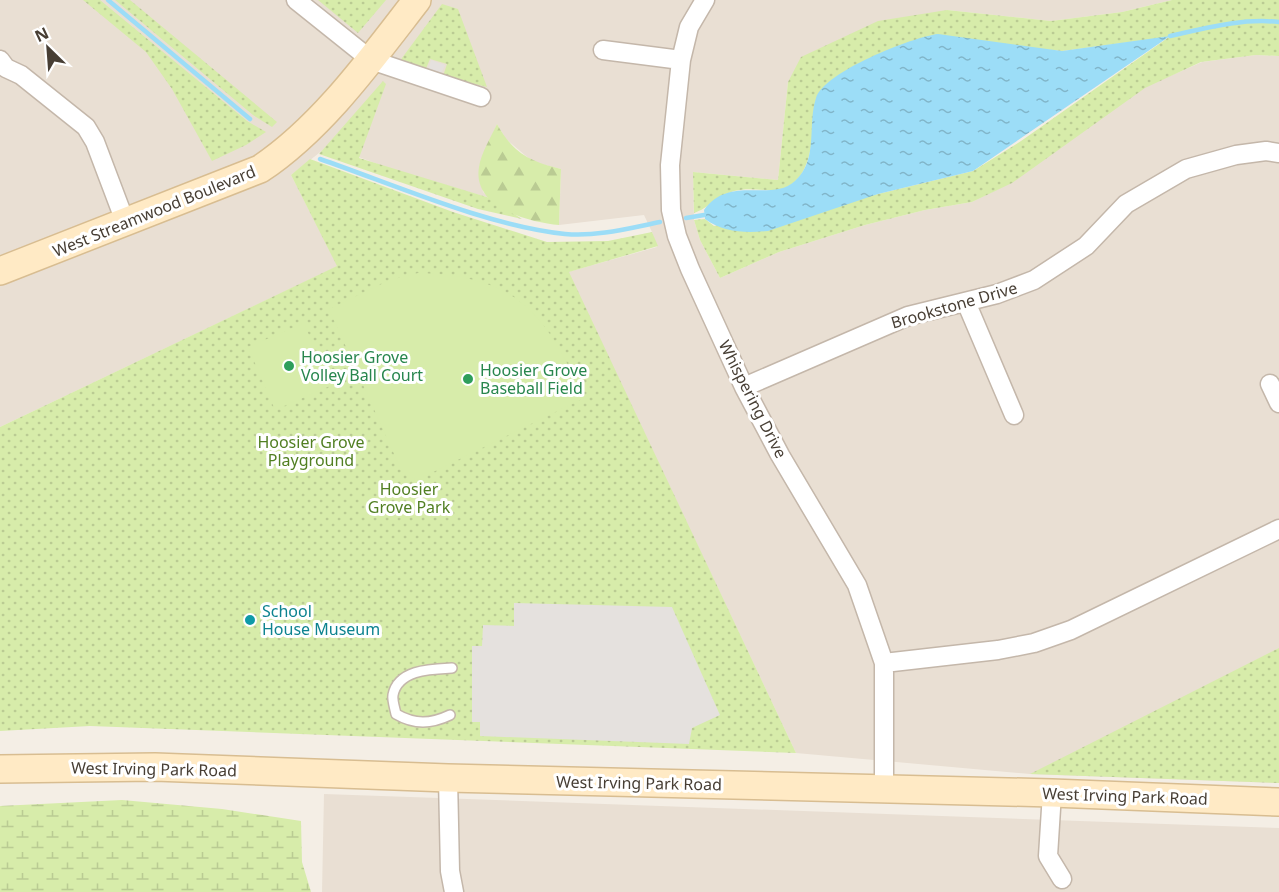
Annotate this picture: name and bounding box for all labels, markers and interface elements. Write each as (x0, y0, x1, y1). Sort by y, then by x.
north arrow (18, 18, 78, 78)
text: N (31, 22, 52, 47)
street label: West Streamwood Boulevard (49, 160, 259, 262)
street label: Brookstone Drive (888, 276, 1020, 334)
street label: Whispering Drive (714, 336, 792, 462)
place label: Hoosier Grove Volley Ball Court (301, 346, 423, 386)
marker: Hoosier Grove Volley Ball Court (282, 359, 296, 373)
place label: Hoosier Grove Baseball Field (480, 359, 587, 399)
marker: Hoosier Grove Baseball Field (461, 372, 475, 386)
park label: Hoosier Grove Playground (257, 431, 365, 471)
park label: Hoosier Grove Park (368, 478, 451, 518)
place label: School House Museum (262, 600, 380, 640)
marker: School House Museum (243, 613, 257, 627)
street label: West Irving Park Road (71, 757, 237, 781)
street label: West Irving Park Road (556, 771, 722, 795)
street label: West Irving Park Road (1042, 782, 1208, 810)

